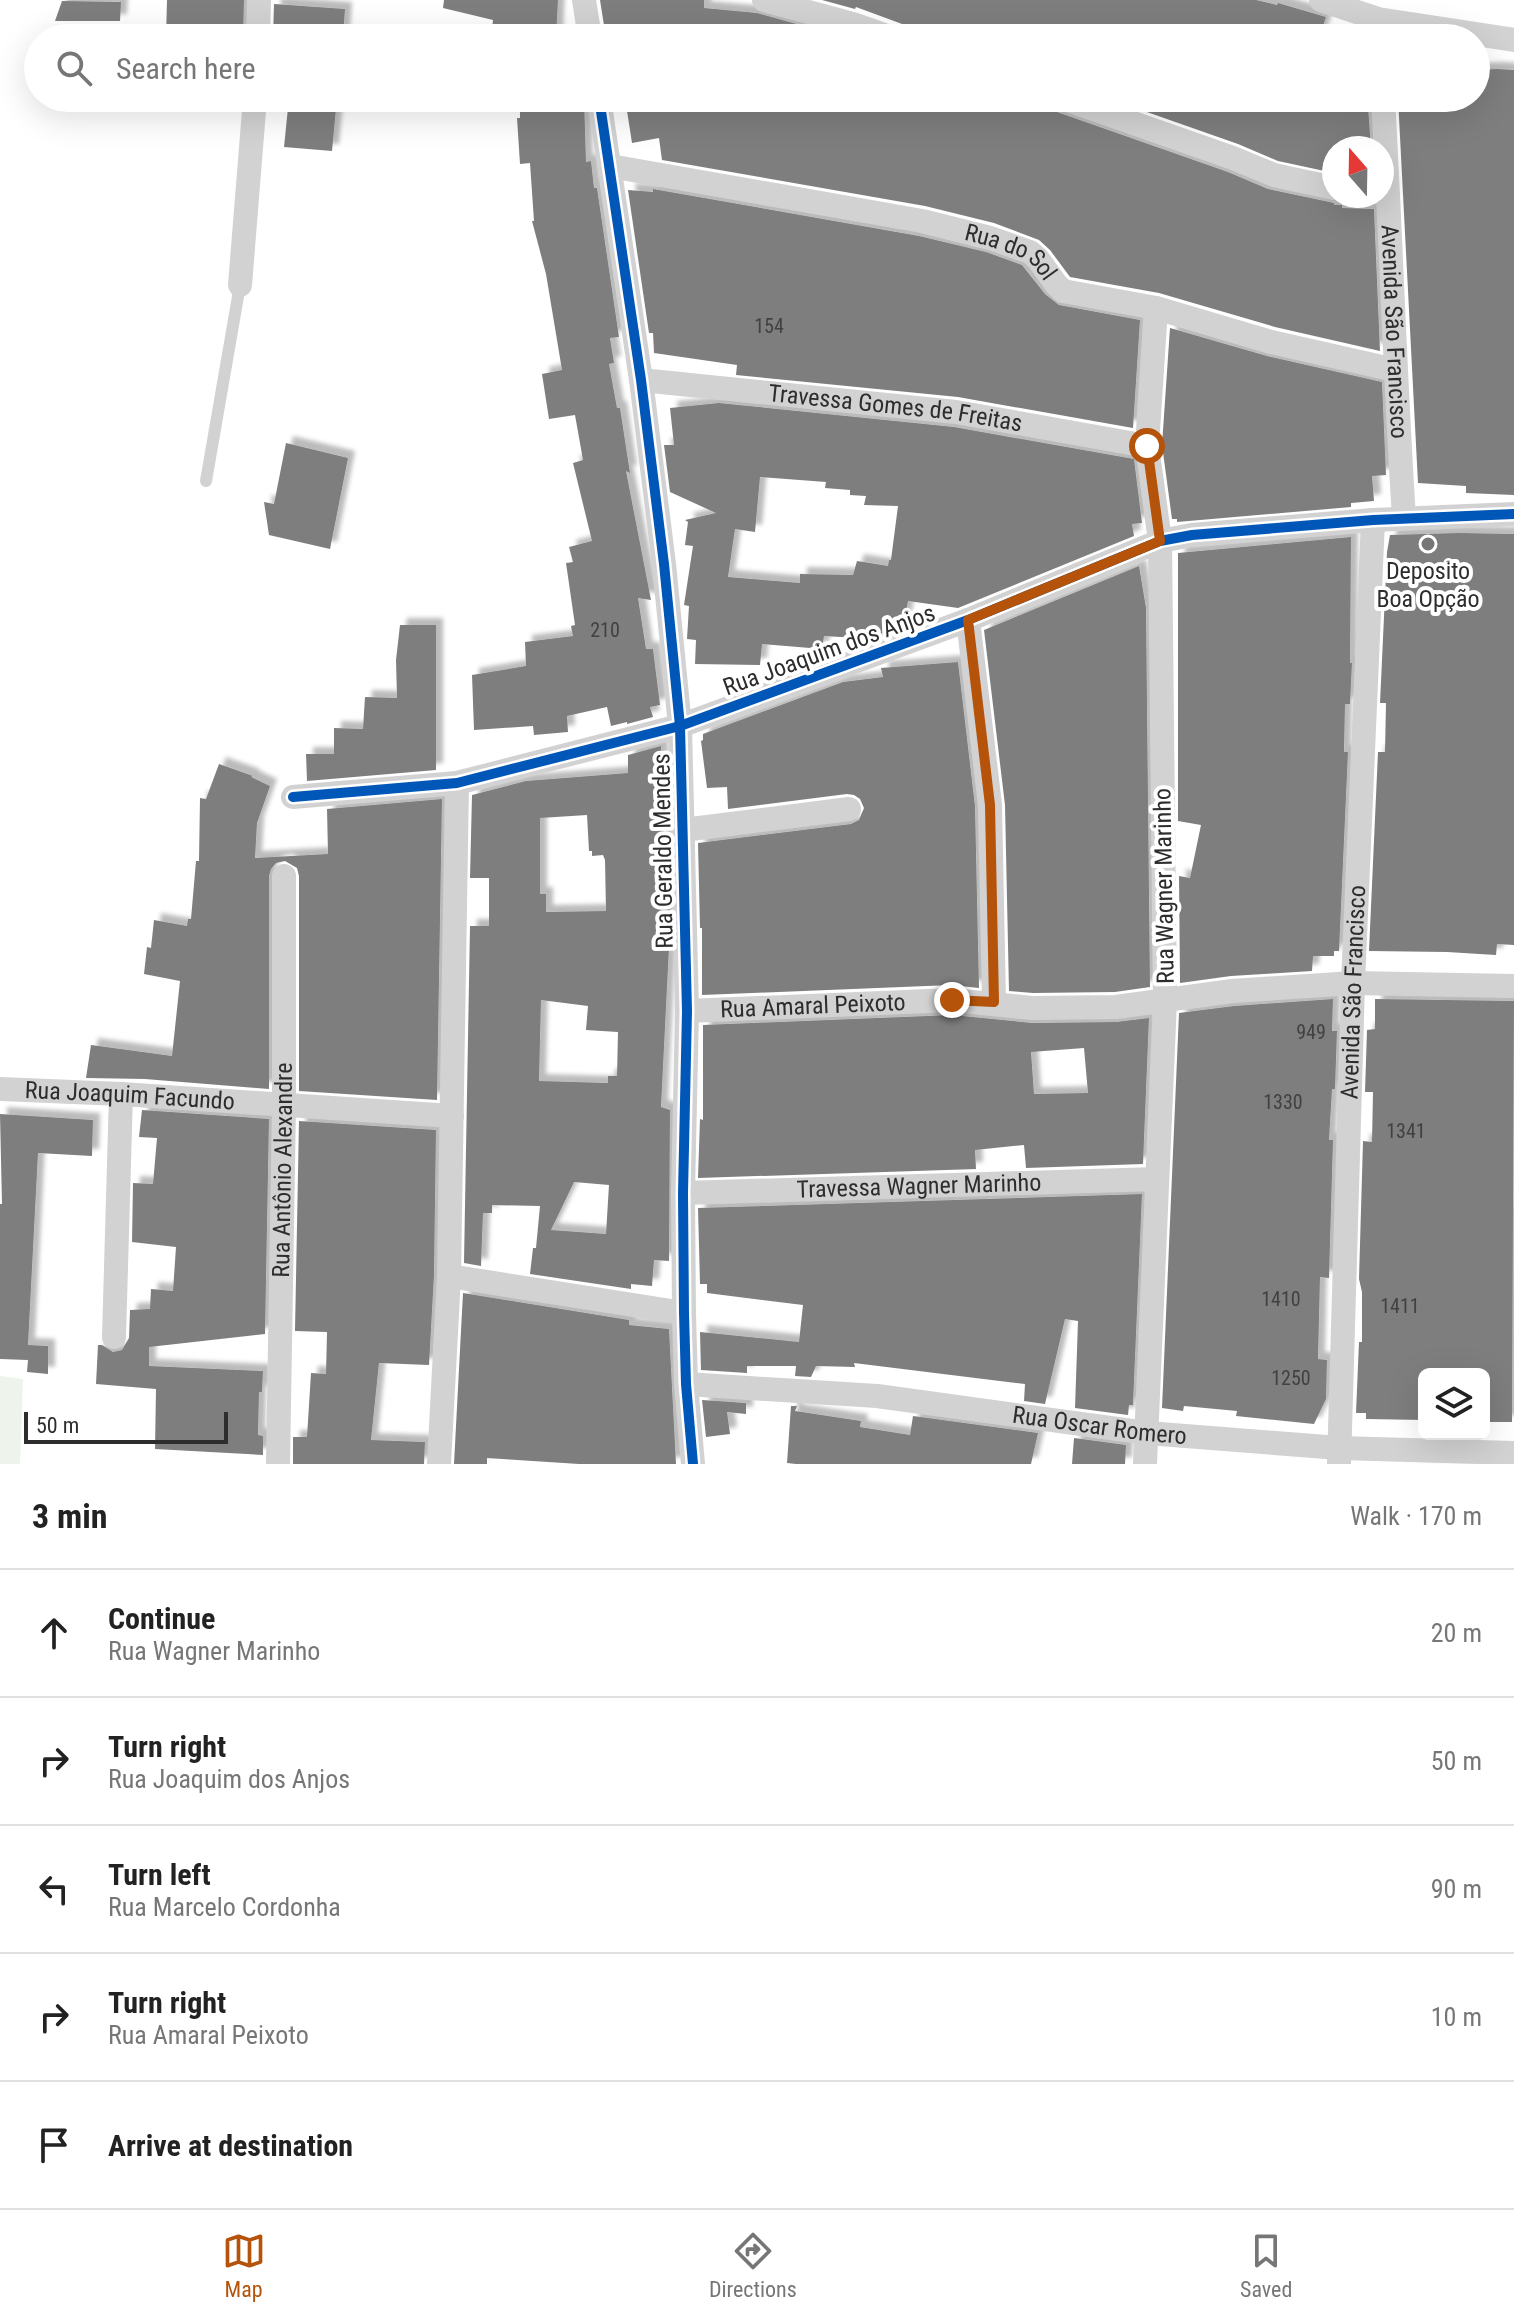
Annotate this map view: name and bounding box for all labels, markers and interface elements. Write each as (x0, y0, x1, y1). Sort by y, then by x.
search box (24, 24, 1490, 112)
icon: search (52, 46, 96, 90)
text: Search here (116, 51, 256, 86)
north arrow (1322, 136, 1394, 208)
street label: Rua do Sol (962, 218, 1063, 285)
street label: Avenida São Francisco (1375, 224, 1413, 439)
house number: 154 (754, 314, 784, 338)
street label: Travessa Gomes de Freitas (767, 379, 1025, 438)
route start (1129, 428, 1165, 464)
marker: Deposito Boa Opção (1419, 535, 1437, 553)
place label: Deposito Boa Opção (1376, 557, 1480, 613)
street label: Rua Joaquim dos Anjos (719, 599, 939, 701)
house number: 210 (590, 618, 620, 642)
street label: Rua Geraldo Mendes (647, 753, 679, 949)
street label: Rua Wagner Marinho (1148, 788, 1180, 984)
street label: Avenida São Francisco (1336, 885, 1371, 1100)
route end (934, 982, 970, 1018)
street label: Rua Amaral Peixoto (720, 988, 906, 1024)
house number: 949 (1296, 1020, 1326, 1044)
street label: Rua Antônio Alexandre (267, 1063, 298, 1278)
street label: Rua Joaquim Facundo (24, 1076, 236, 1116)
house number: 1330 (1263, 1090, 1303, 1114)
house number: 1341 (1386, 1119, 1426, 1143)
street label: Travessa Wagner Marinho (796, 1168, 1042, 1204)
house number: 1410 (1261, 1287, 1301, 1311)
house number: 1411 (1380, 1294, 1420, 1318)
house number: 1250 (1271, 1366, 1311, 1390)
map controls (1418, 1368, 1490, 1440)
button: layers (1418, 1368, 1490, 1440)
street label: Rua Oscar Romero (1011, 1401, 1188, 1450)
scale bar (24, 1408, 228, 1444)
text: 50 m (36, 1413, 79, 1438)
text: 3 min (32, 1496, 108, 1536)
text: Walk · 170 m (1350, 1501, 1482, 1531)
text: Continue (108, 1601, 215, 1636)
icon: ahead (32, 1611, 76, 1655)
text: 20 m (1431, 1618, 1482, 1648)
text: Rua Wagner Marinho (108, 1636, 320, 1666)
text: Turn right (108, 1729, 226, 1764)
icon: right (32, 1739, 76, 1783)
text: 50 m (1431, 1746, 1482, 1776)
text: Rua Joaquim dos Anjos (108, 1764, 350, 1794)
text: Turn left (108, 1857, 211, 1892)
icon: left (32, 1867, 76, 1911)
text: 90 m (1431, 1874, 1482, 1904)
text: Rua Marcelo Cordonha (108, 1892, 341, 1922)
text: Turn right (108, 1985, 226, 2020)
icon: right (32, 1995, 76, 2039)
text: 10 m (1431, 2002, 1482, 2032)
text: Rua Amaral Peixoto (108, 2020, 309, 2050)
icon: arrive (32, 2123, 76, 2167)
text: Arrive at destination (108, 2128, 353, 2163)
tab: Map (222, 2229, 266, 2302)
tab: Directions (709, 2229, 797, 2302)
tab: Saved (1240, 2229, 1292, 2302)

